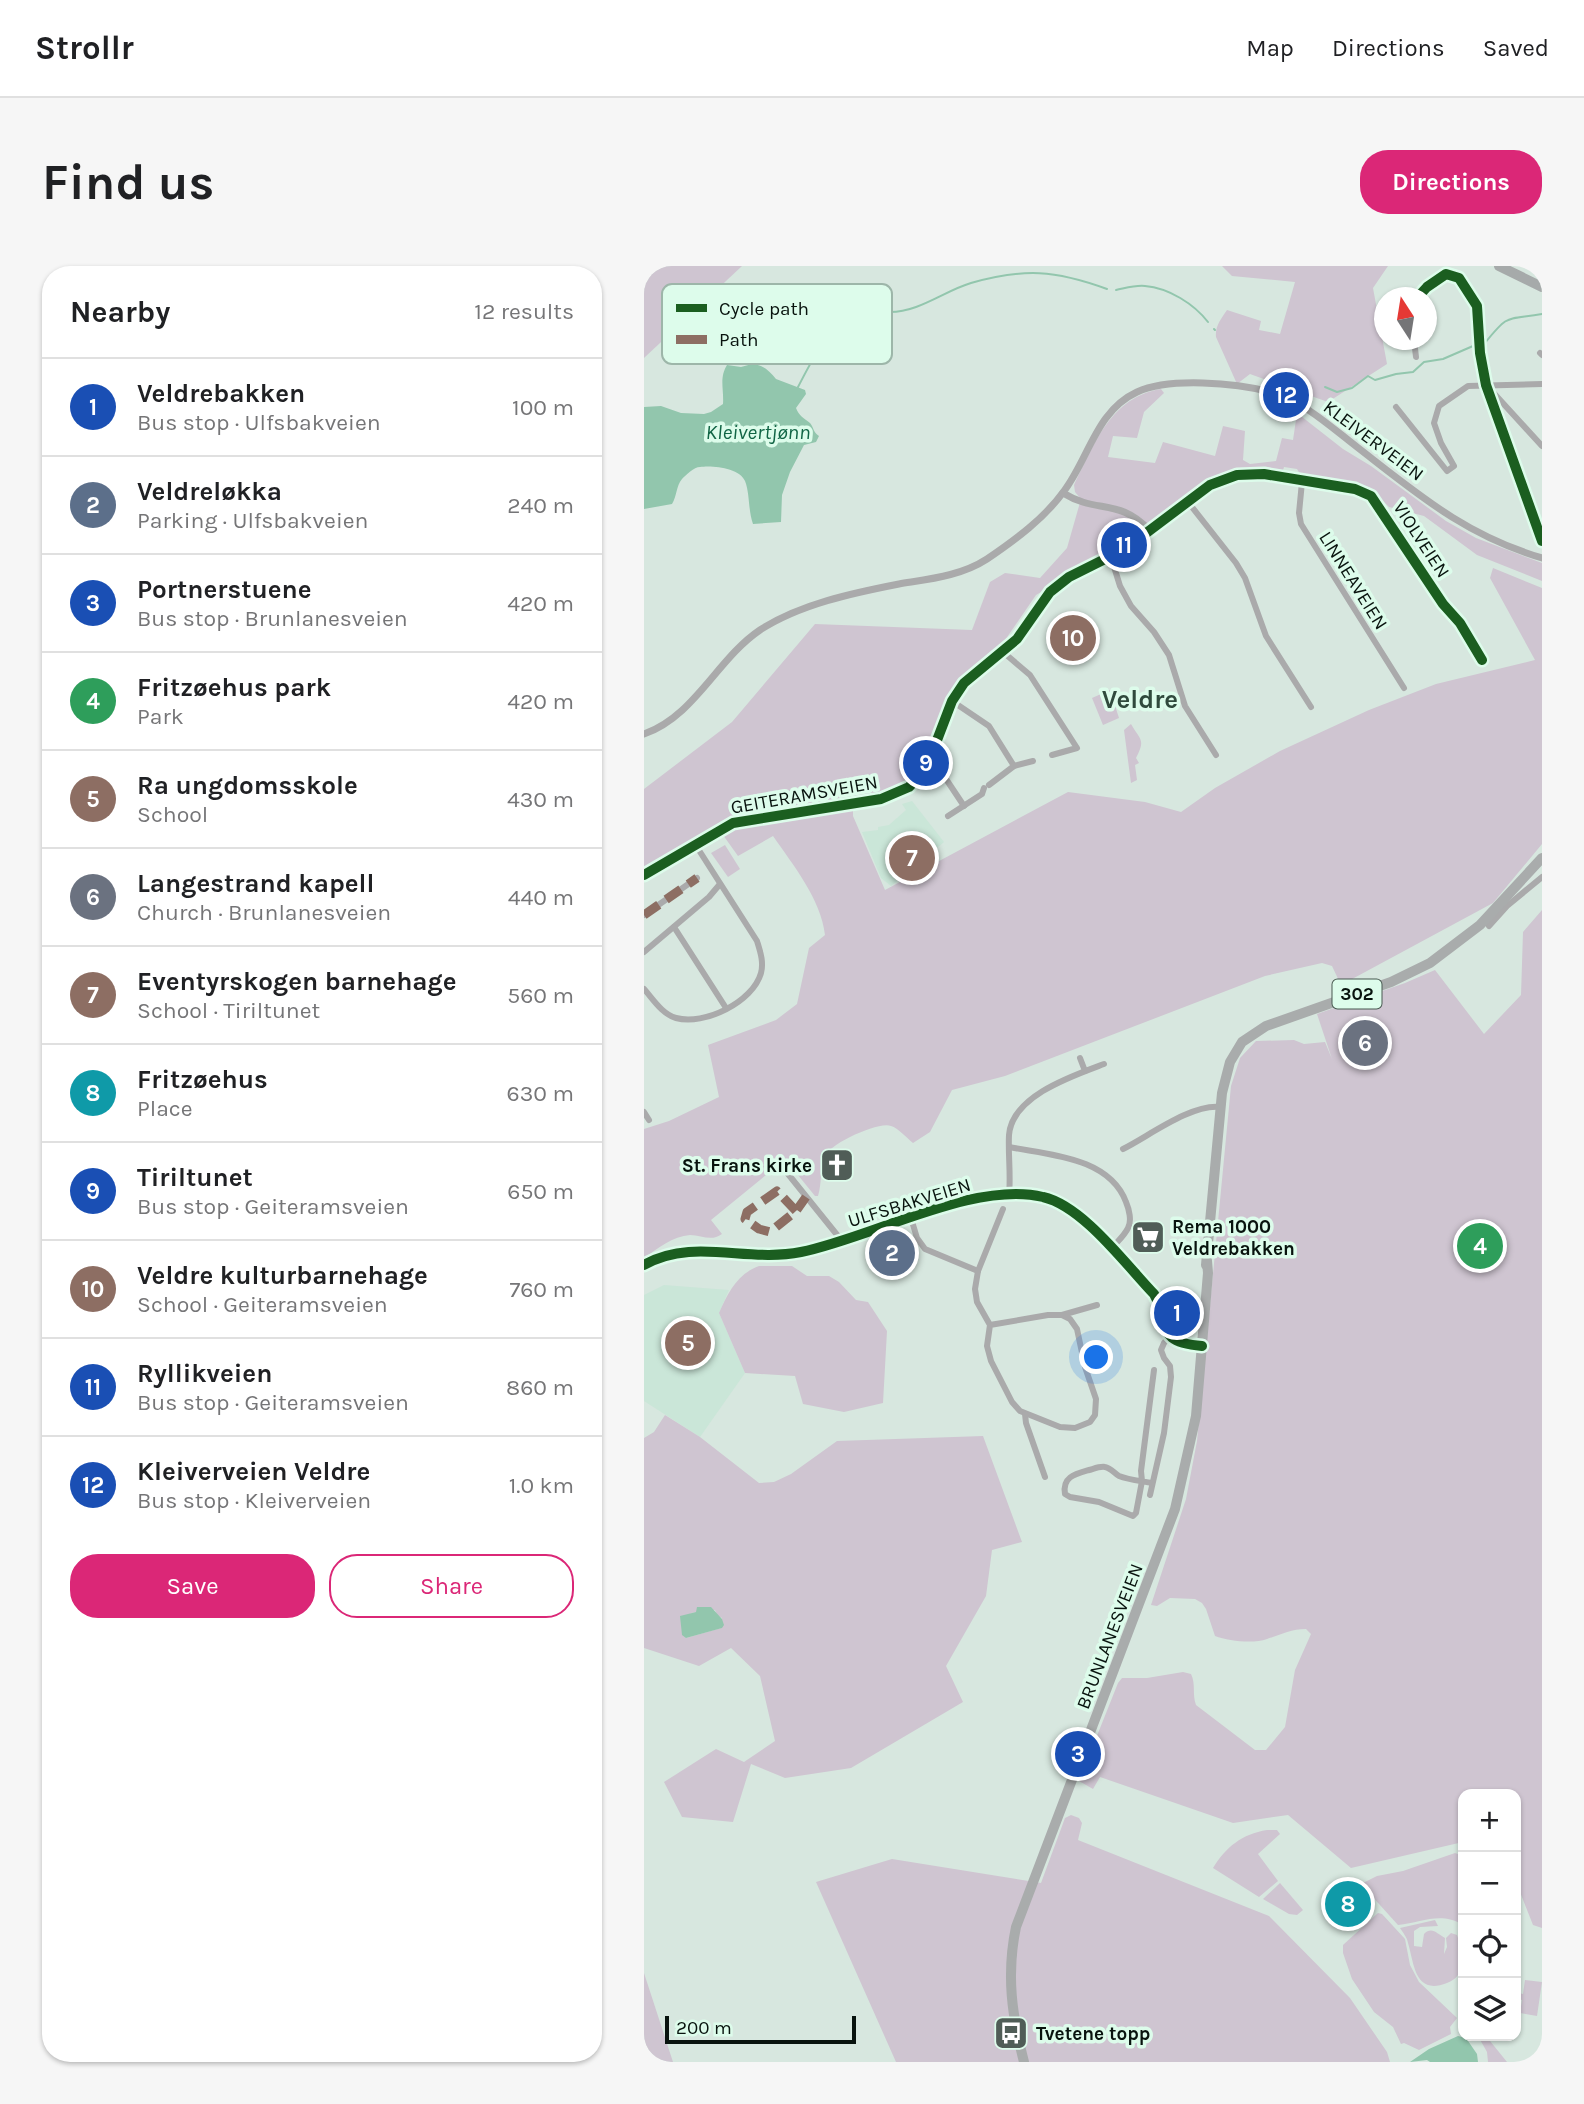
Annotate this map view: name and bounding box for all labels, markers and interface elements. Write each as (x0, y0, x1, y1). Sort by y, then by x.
text: Strollr (35, 29, 134, 67)
text: Map (1246, 34, 1294, 62)
text: Directions (1332, 34, 1445, 62)
text: Saved (1483, 34, 1549, 62)
button: Directions (1360, 150, 1542, 214)
text: Find us (42, 154, 214, 211)
legend (662, 284, 892, 364)
north arrow (1374, 287, 1437, 350)
text: Nearby (70, 294, 170, 330)
text: 12 results (474, 298, 574, 325)
text: Cycle path (719, 298, 809, 320)
text: Path (719, 329, 759, 351)
pin: 12 (1263, 369, 1309, 421)
text: Veldrebakken (137, 378, 305, 409)
text: 1 (89, 394, 97, 421)
text: 100 m (512, 394, 574, 421)
street label: KLEIVERVEIEN (1319, 396, 1428, 486)
text: Bus stop · Ulfsbakveien (137, 409, 381, 436)
water label: Kleivertjønn (706, 420, 810, 444)
text: Veldreløkka (137, 476, 282, 507)
text: 2 (86, 492, 100, 519)
text: 240 m (507, 492, 574, 519)
street label: VIOLVEIEN (1388, 497, 1454, 582)
text: Parking · Ulfsbakveien (137, 507, 368, 534)
pin: 11 (1101, 519, 1147, 571)
street label: LINNEAVEIEN (1314, 527, 1392, 634)
text: Portnerstuene (137, 574, 312, 605)
text: 3 (86, 590, 100, 617)
text: 420 m (507, 590, 574, 617)
text: Bus stop · Brunlanesveien (137, 605, 408, 632)
pin: 10 (1050, 612, 1096, 664)
text: Fritzøehus park (137, 672, 331, 703)
district label: Veldre (1102, 684, 1178, 715)
text: 4 (86, 688, 100, 715)
text: 420 m (507, 688, 574, 715)
text: Park (137, 703, 184, 730)
pin: 9 (903, 737, 949, 789)
text: Ra ungdomsskole (137, 770, 358, 801)
street label: GEITERAMSVEIEN (729, 771, 879, 819)
text: 5 (86, 786, 100, 813)
text: 430 m (507, 786, 574, 813)
text: School (137, 801, 208, 828)
pin: 7 (889, 832, 935, 884)
text: Langestrand kapell (137, 868, 374, 899)
text: 6 (86, 884, 100, 911)
text: 440 m (508, 884, 574, 911)
text: Church · Brunlanesveien (137, 899, 391, 926)
text: Eventyrskogen barnehage (137, 966, 456, 997)
road number: 302 (1332, 980, 1382, 1008)
text: 7 (87, 982, 99, 1009)
text: 560 m (507, 982, 574, 1009)
text: School · Tiriltunet (137, 997, 320, 1024)
pin: 6 (1342, 1017, 1388, 1069)
text: Fritzøehus (137, 1064, 268, 1095)
text: 8 (86, 1080, 100, 1107)
text: 630 m (507, 1080, 574, 1107)
text: Place (137, 1095, 193, 1122)
church icon: St. Frans kirke (818, 1146, 856, 1184)
place label: St. Frans kirke (682, 1155, 812, 1177)
text: Tiriltunet (137, 1162, 253, 1193)
street label: ULFSBAKVEIEN (845, 1174, 973, 1232)
text: 9 (86, 1178, 100, 1205)
text: 650 m (507, 1178, 574, 1205)
text: Bus stop · Geiteramsveien (137, 1193, 409, 1220)
place label: Rema 1000 Veldrebakken (1172, 1216, 1295, 1260)
supermarket icon: Rema 1000 Veldrebakken (1129, 1218, 1167, 1256)
pin: 4 (1457, 1220, 1503, 1272)
pin: 2 (869, 1227, 915, 1279)
text: Veldre kulturbarnehage (137, 1260, 428, 1291)
text: 10 (82, 1276, 104, 1303)
text: 760 m (509, 1276, 574, 1303)
pin: 1 (1154, 1287, 1200, 1339)
text: School · Geiteramsveien (137, 1291, 388, 1318)
pin: 5 (665, 1317, 711, 1369)
your location (1079, 1340, 1113, 1374)
text: Ryllikveien (137, 1358, 272, 1389)
text: 11 (85, 1374, 101, 1401)
text: 860 m (506, 1374, 574, 1401)
text: Bus stop · Geiteramsveien (137, 1389, 409, 1416)
text: Kleiverveien Veldre (137, 1456, 370, 1487)
text: 12 (82, 1472, 104, 1499)
text: 1.0 km (509, 1472, 574, 1499)
text: Bus stop · Kleiverveien (137, 1487, 371, 1514)
button: Save (70, 1554, 315, 1618)
button: Share (329, 1554, 574, 1618)
street label: BRUNLANESVEIEN (1072, 1560, 1148, 1712)
pin: 3 (1055, 1728, 1101, 1780)
map controls (1458, 1789, 1521, 2041)
button: + (1458, 1789, 1521, 1852)
button: − (1458, 1852, 1521, 1915)
pin: 8 (1325, 1878, 1371, 1930)
button: locate (1458, 1915, 1521, 1978)
button: layers (1458, 1978, 1521, 2041)
scale bar (665, 2013, 856, 2045)
bus stop icon: Tvetene topp (992, 2014, 1030, 2052)
text: 200 m (676, 2017, 732, 2039)
place label: Tvetene topp (1036, 2023, 1150, 2045)

